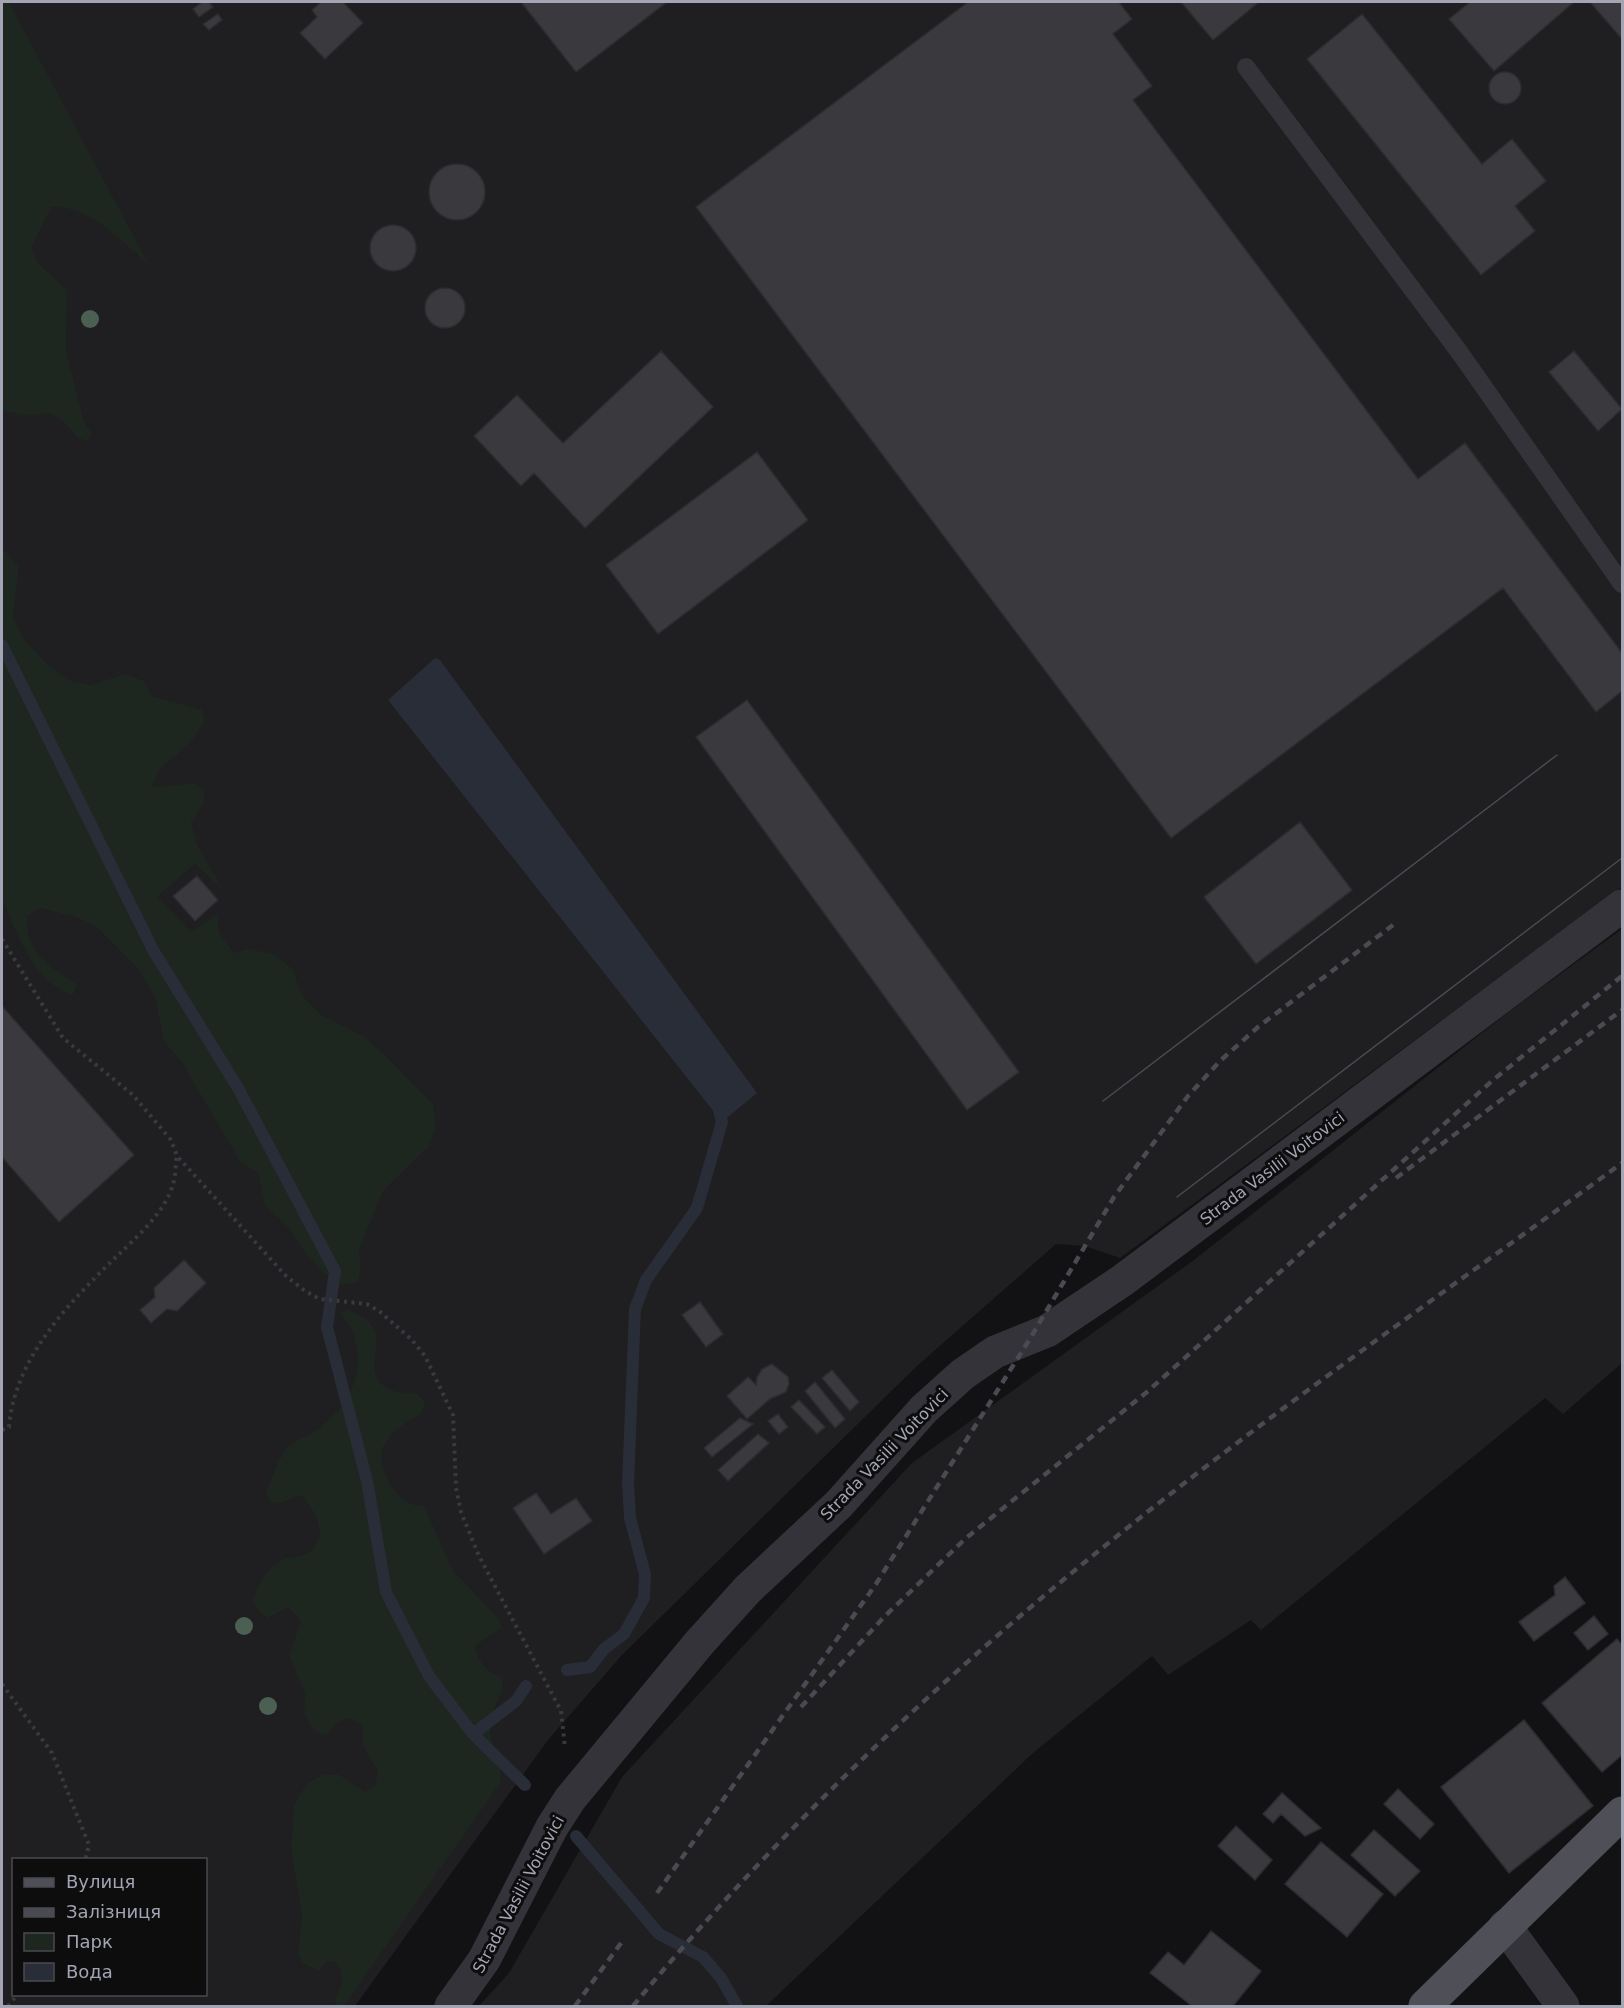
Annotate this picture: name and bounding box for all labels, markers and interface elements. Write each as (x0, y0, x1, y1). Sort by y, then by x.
street label: Strada Vasilii Voitovici (1196, 1108, 1348, 1229)
street label: Strada Vasilii Voitovici (816, 1385, 952, 1524)
street label: Strada Vasilii Voitovici (469, 1812, 568, 1976)
legend (12, 1858, 207, 1996)
text: Вулиця (66, 1871, 135, 1892)
text: Залізниця (66, 1901, 161, 1922)
text: Парк (66, 1931, 113, 1952)
text: Вода (66, 1961, 113, 1982)

